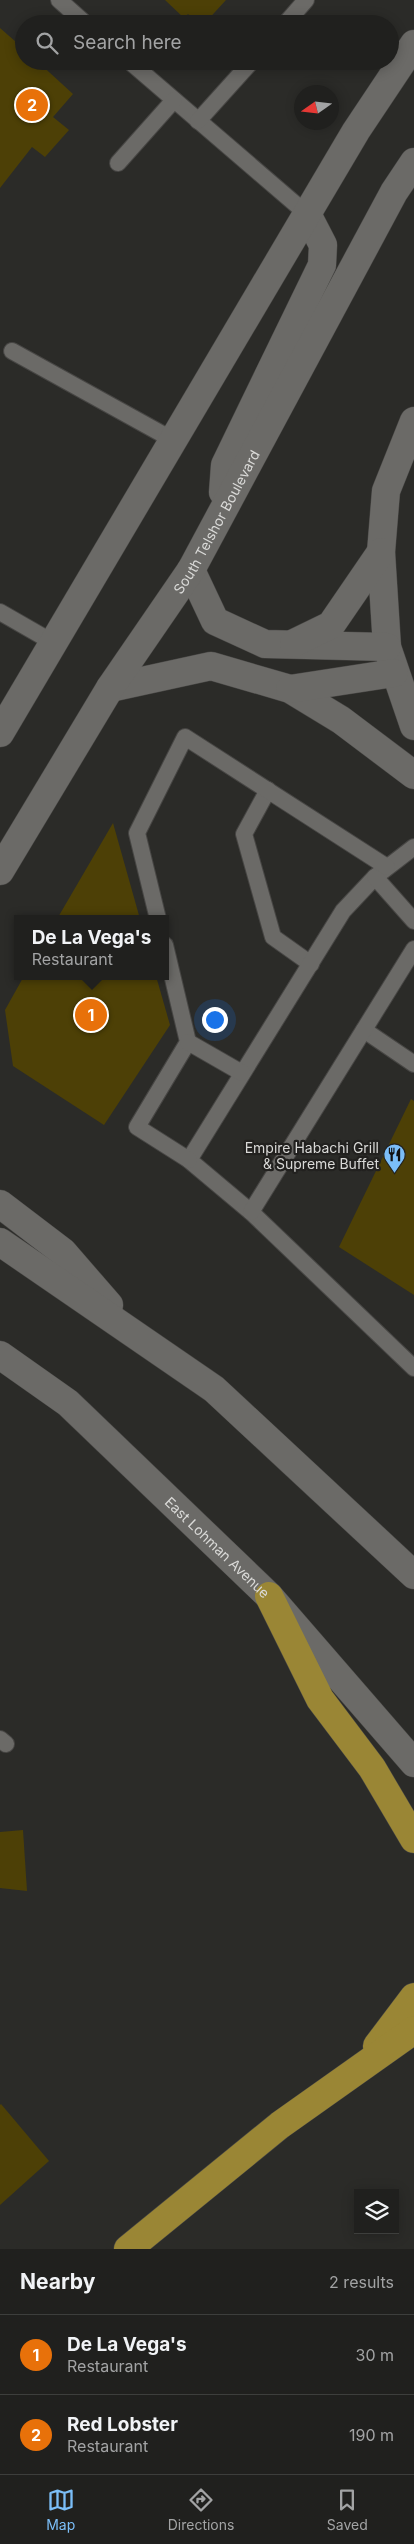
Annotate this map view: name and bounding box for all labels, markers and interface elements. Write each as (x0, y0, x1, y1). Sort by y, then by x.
search box (15, 15, 399, 70)
icon: search (33, 29, 61, 57)
text: Search here (73, 31, 182, 54)
north arrow (294, 85, 339, 130)
pin: 2 (16, 86, 48, 124)
street label: South Telshor Boulevard (169, 447, 262, 597)
popup (14, 915, 169, 980)
text: De La Vega's (32, 926, 151, 949)
text: Restaurant (32, 949, 113, 969)
pin: 1 (75, 996, 107, 1034)
your location (202, 1007, 228, 1033)
place label: Empire Habachi Grill & Supreme Buffet (245, 1139, 379, 1172)
restaurant icon: Empire Habachi Grill & Supreme Buffet (383, 1143, 407, 1174)
street label: East Lohman Avenue (162, 1493, 274, 1601)
map controls (354, 2189, 399, 2234)
button: layers (354, 2189, 399, 2234)
text: Nearby (20, 2269, 95, 2294)
text: 2 results (329, 2272, 394, 2292)
text: De La Vega's (67, 2333, 187, 2356)
text: 1 (33, 2345, 39, 2365)
text: 30 m (356, 2345, 394, 2365)
text: Restaurant (67, 2356, 148, 2376)
text: Red Lobster (67, 2413, 178, 2436)
text: 2 (31, 2425, 41, 2445)
text: 190 m (349, 2425, 394, 2445)
text: Restaurant (67, 2436, 148, 2456)
tab: Map (46, 2486, 75, 2533)
tab: Directions (168, 2486, 234, 2533)
tab: Saved (327, 2486, 368, 2533)

